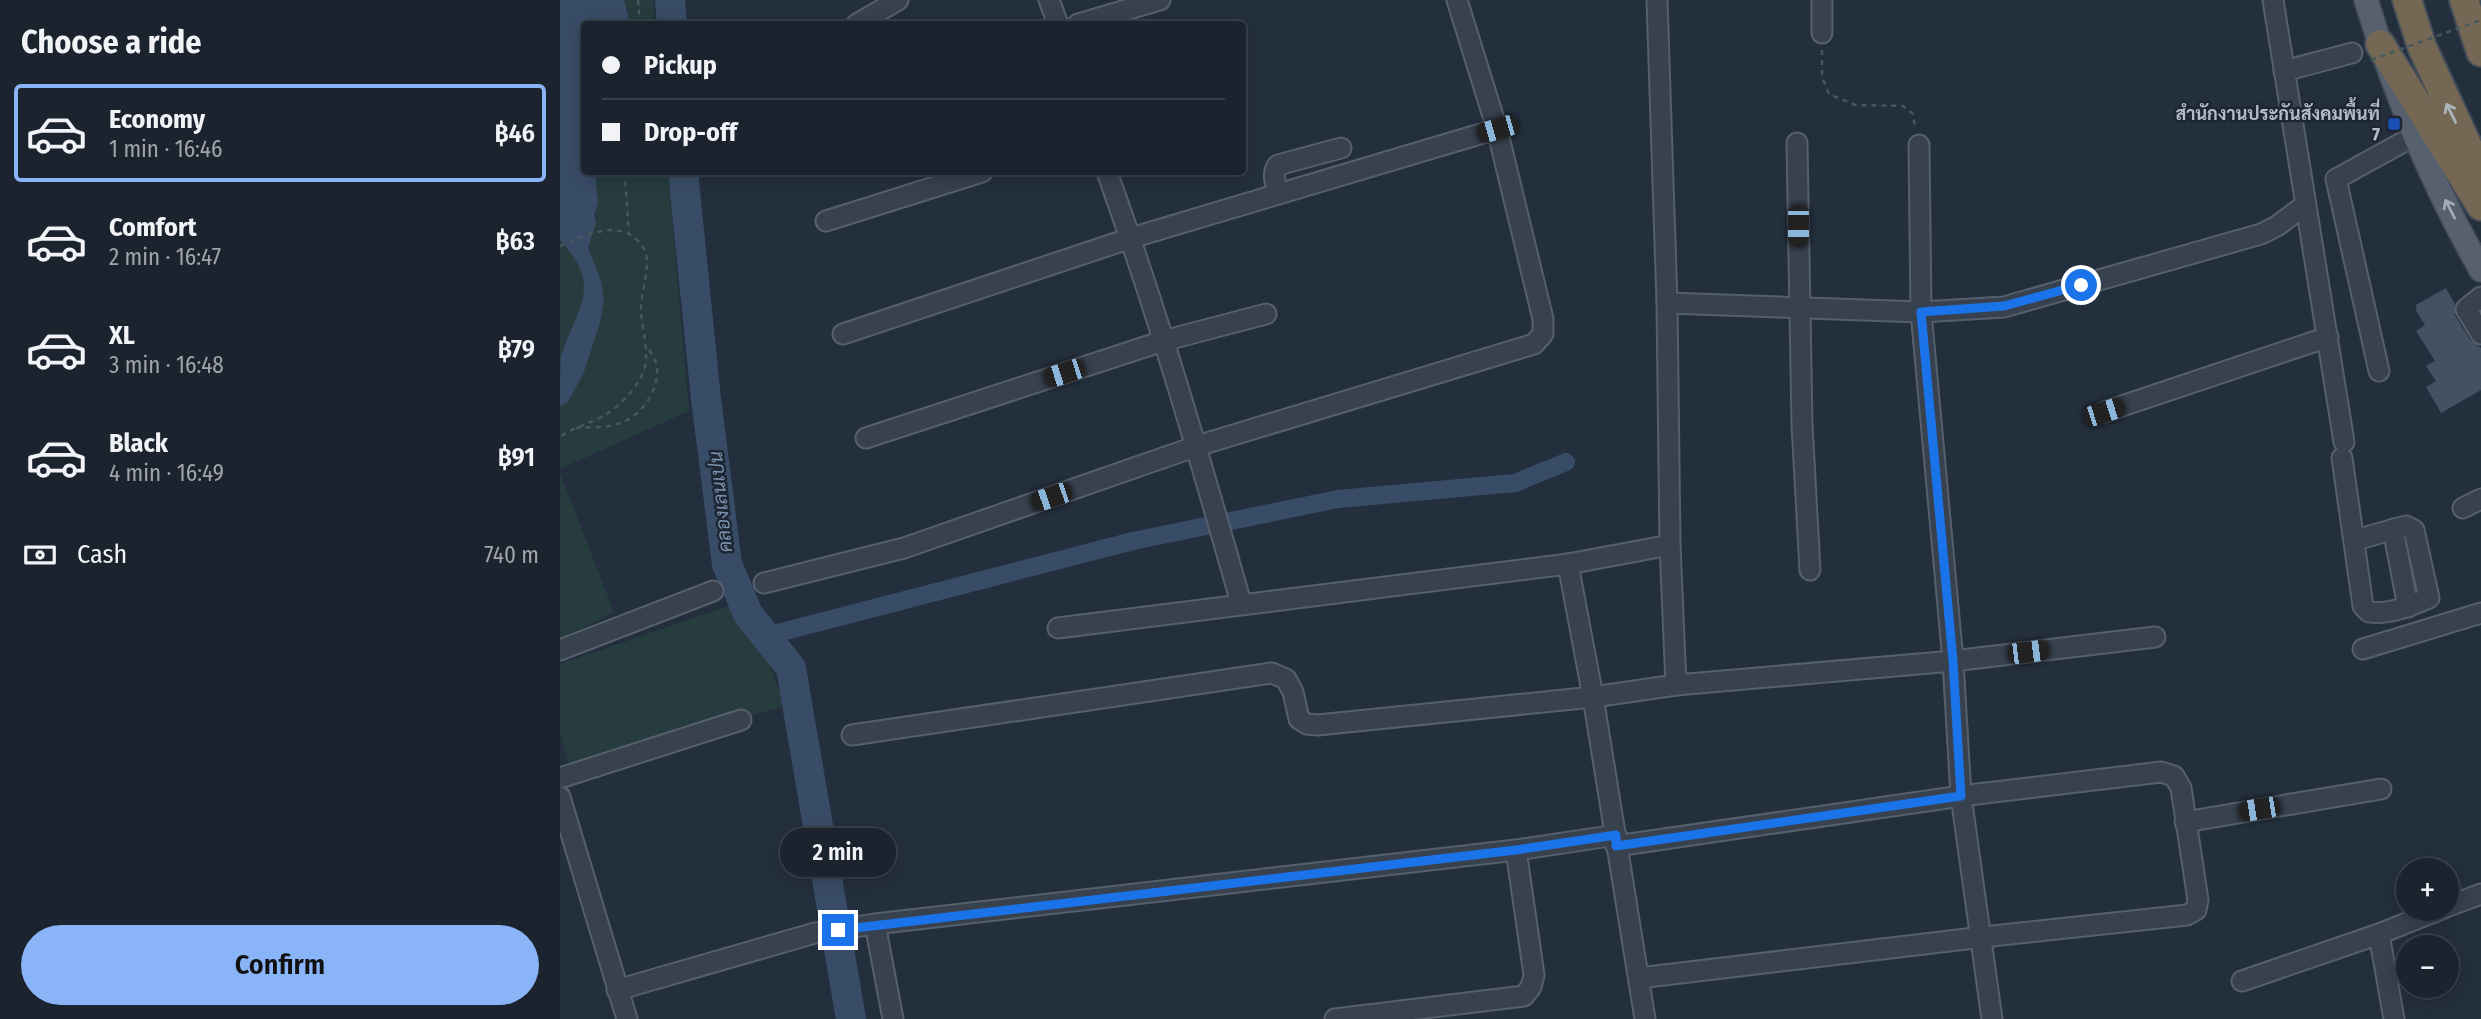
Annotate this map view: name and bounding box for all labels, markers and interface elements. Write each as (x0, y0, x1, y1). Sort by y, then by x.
text: Choose a ride (21, 23, 202, 61)
text: Pickup (644, 50, 717, 81)
place label: สำนักงานประกันสังคมพื้นที่ 7 (2175, 97, 2380, 146)
icon: car (25, 102, 88, 165)
one-way arrow (2444, 103, 2458, 124)
text: Economy (109, 104, 205, 135)
car (1474, 113, 1521, 145)
marker: สำนักงานประกันสังคมพื้นที่ 7 (2386, 116, 2402, 132)
text: Drop-off (644, 117, 737, 148)
text: ฿46 (495, 118, 535, 149)
text: 1 min · 16:46 (109, 135, 222, 163)
one-way arrow (2442, 199, 2456, 220)
car (1788, 205, 1809, 247)
icon: car (25, 210, 88, 273)
text: Comfort (109, 212, 197, 243)
text: ฿63 (496, 226, 535, 257)
text: 2 min · 16:47 (109, 243, 221, 271)
route start (2065, 269, 2097, 301)
icon: car (25, 318, 88, 381)
text: XL (109, 320, 135, 351)
text: ฿79 (498, 334, 535, 365)
text: 3 min · 16:48 (109, 351, 224, 379)
car (1041, 357, 1088, 389)
car (2081, 396, 2128, 428)
icon: car (25, 426, 88, 489)
text: Black (109, 428, 168, 459)
text: ฿91 (498, 442, 535, 473)
water label: คลองเลนเปน (704, 450, 737, 554)
text: 4 min · 16:49 (109, 459, 224, 487)
car (1028, 480, 1075, 514)
icon: cash (21, 536, 59, 574)
text: Cash (77, 539, 127, 570)
text: 740 m (484, 541, 539, 569)
car (2006, 639, 2051, 665)
car (2237, 795, 2282, 823)
callout: 2 min (780, 828, 896, 878)
text: 2 min (812, 838, 864, 866)
map controls (2396, 858, 2459, 998)
button: + (2396, 858, 2459, 921)
route end (822, 914, 854, 946)
button: Confirm (21, 925, 539, 1005)
button: − (2396, 935, 2459, 998)

